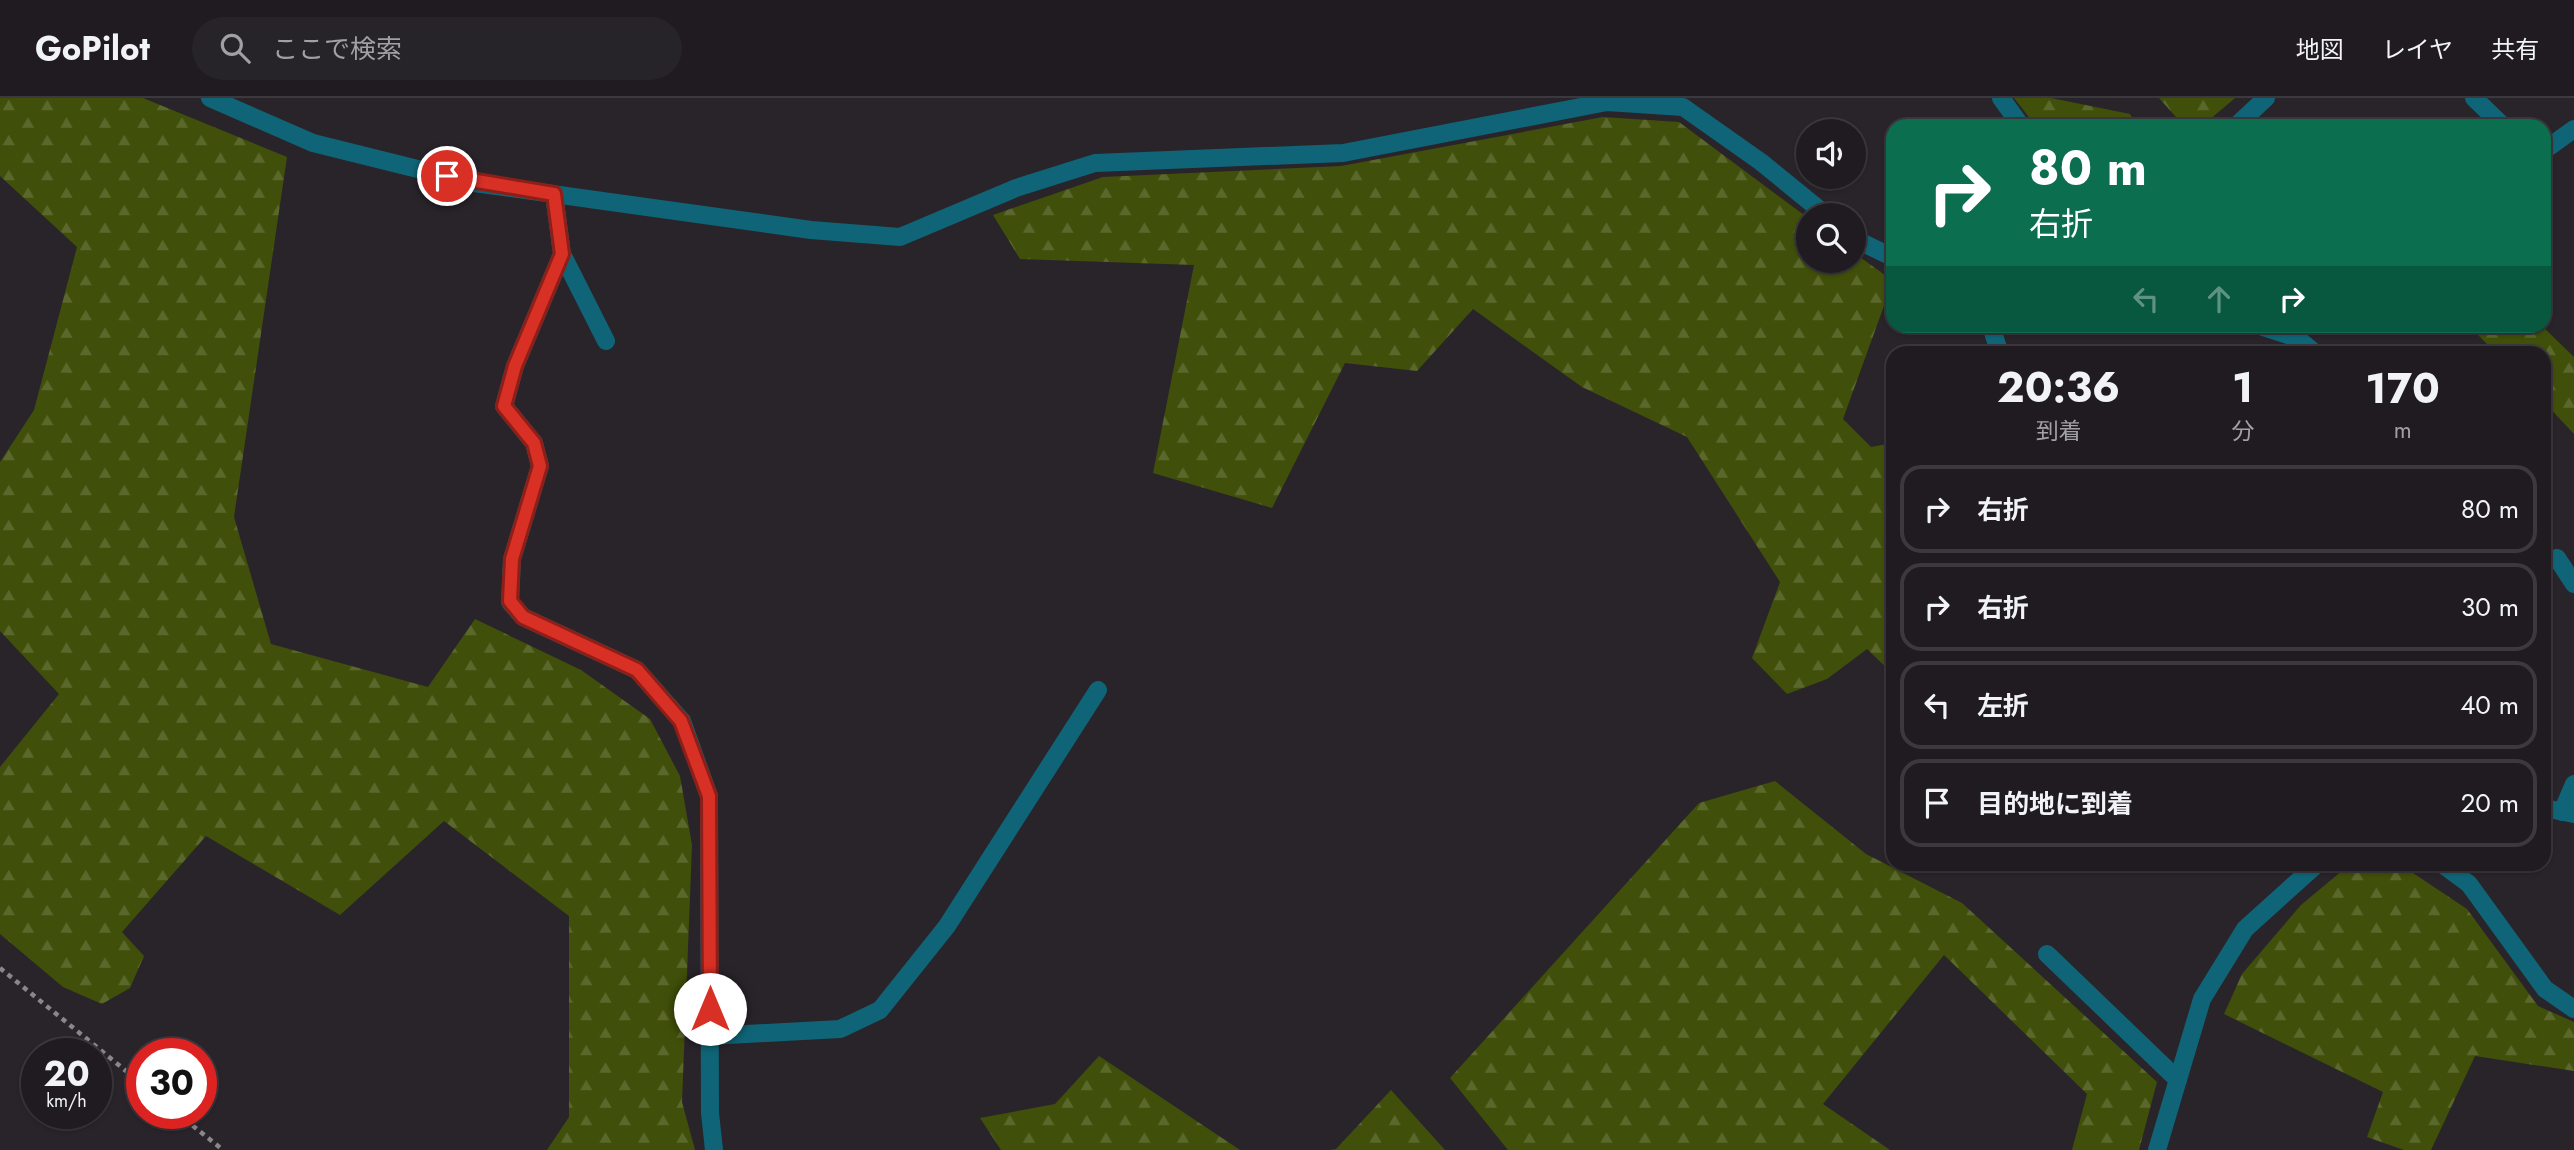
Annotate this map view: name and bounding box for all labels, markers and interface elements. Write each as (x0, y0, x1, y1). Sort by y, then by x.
search box (192, 17, 682, 80)
text: GoPilot (35, 25, 150, 72)
icon: search (216, 29, 254, 67)
text: ここで検索 (272, 30, 402, 68)
text: 地図 (2296, 32, 2344, 67)
text: レイヤ (2382, 32, 2453, 67)
text: 共有 (2491, 32, 2539, 67)
map controls (1796, 119, 1866, 273)
button: sound (1796, 119, 1866, 189)
text: 80 m (2029, 133, 2147, 203)
pin (417, 146, 477, 206)
icon: right (1914, 147, 2005, 238)
icon: arrive (428, 157, 466, 195)
text: 右折 (2029, 201, 2093, 247)
button: search (1796, 203, 1866, 273)
icon: left (2127, 280, 2165, 318)
icon: ahead (2200, 280, 2238, 318)
icon: right (2273, 280, 2311, 318)
text: 20:36 (1997, 357, 2120, 418)
text: 1 (2232, 357, 2253, 418)
text: 170 (2365, 358, 2440, 419)
text: m (2394, 413, 2412, 447)
text: 到着 (2036, 414, 2082, 448)
text: 分 (2231, 414, 2254, 448)
icon: right (1918, 490, 1956, 528)
text: 80 m (2461, 490, 2519, 528)
text: 右折 (1977, 491, 2029, 529)
icon: right (1918, 588, 1956, 626)
text: 30 m (2461, 588, 2519, 626)
text: 右折 (1977, 589, 2029, 627)
icon: left (1918, 686, 1956, 724)
text: 40 m (2460, 686, 2519, 724)
text: 左折 (1977, 687, 2029, 725)
icon: arrive (1918, 784, 1956, 822)
text: 20 m (2461, 784, 2519, 822)
text: 目的地に到着 (1977, 785, 2133, 823)
position arrow (673, 972, 747, 1046)
speed limit sign: 30 (126, 1038, 217, 1129)
text: 20 (43, 1049, 90, 1099)
text: km/h (46, 1088, 87, 1114)

